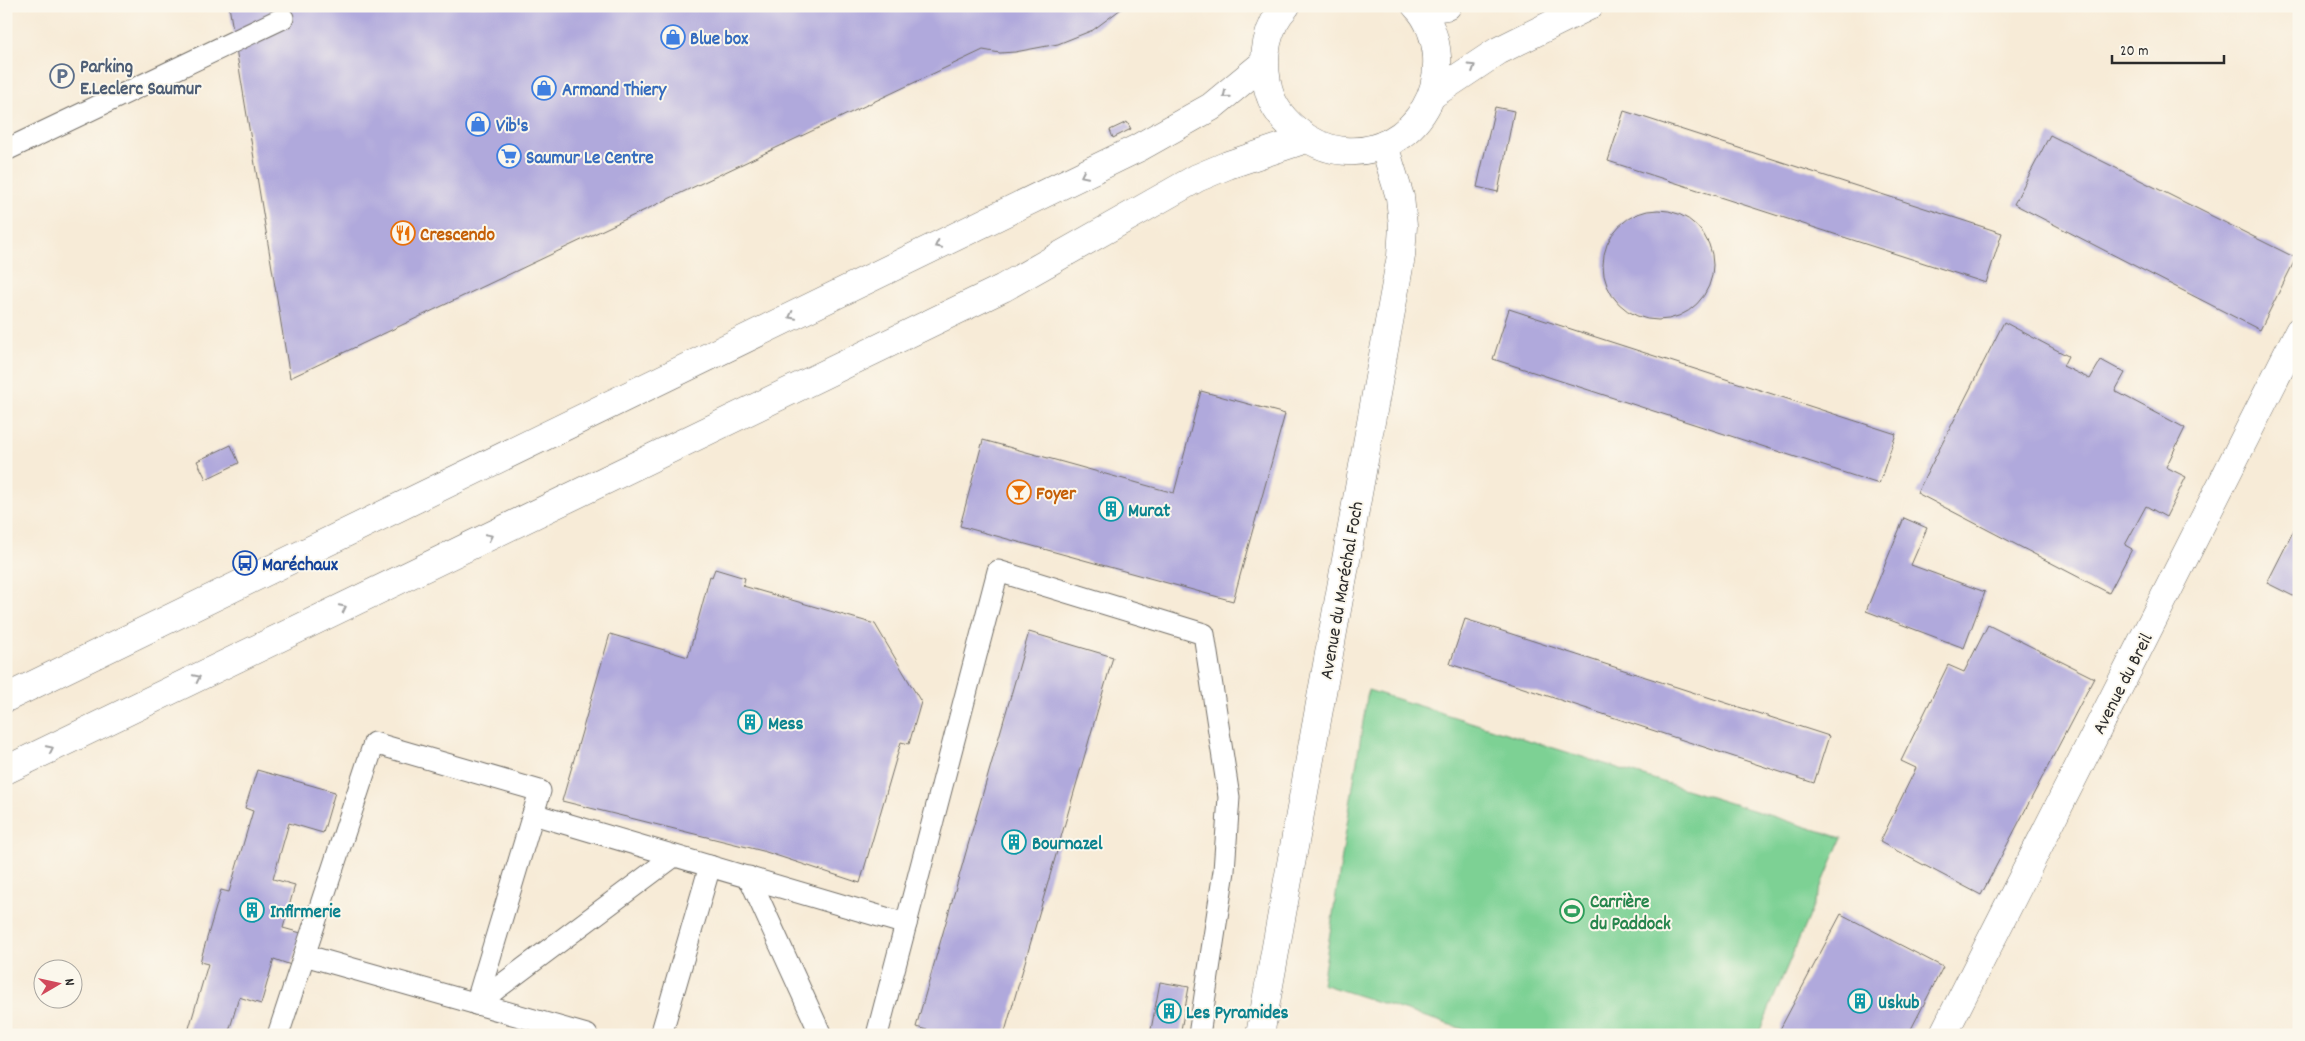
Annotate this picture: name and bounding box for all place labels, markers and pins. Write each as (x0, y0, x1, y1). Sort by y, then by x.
shop icon: Blue box (660, 24, 686, 50)
place label: Blue box (690, 27, 749, 54)
place label: Parking E.Leclerc Saumur (80, 55, 202, 104)
parking icon: Parking E.Leclerc Saumur (49, 63, 75, 89)
shop icon: Armand Thiery (531, 75, 557, 101)
place label: Armand Thiery (562, 78, 668, 105)
shop icon: Vib's (465, 111, 491, 137)
place label: Vib's (496, 114, 529, 141)
supermarket icon: Saumur Le Centre (496, 143, 522, 169)
place label: Saumur Le Centre (526, 146, 654, 173)
restaurant icon: Crescendo (390, 220, 416, 246)
place label: Crescendo (420, 223, 495, 250)
bar icon: Foyer (1006, 479, 1032, 505)
place label: Foyer (1036, 482, 1077, 509)
building icon: Murat (1098, 496, 1124, 522)
place label: Murat (1128, 499, 1170, 526)
bus stop icon: Maréchaux (232, 550, 258, 576)
place label: Maréchaux (262, 553, 339, 580)
building icon: Mess (737, 709, 763, 735)
place label: Mess (768, 712, 804, 739)
building icon: Bournazel (1001, 829, 1027, 855)
place label: Bournazel (1032, 832, 1103, 859)
place label: Carrière du Paddock (1590, 890, 1671, 939)
building icon: Infirmerie (239, 897, 265, 923)
sports icon: Carrière du Paddock (1559, 898, 1585, 924)
place label: Infirmerie (270, 900, 341, 927)
building icon: Uskub (1847, 988, 1873, 1014)
place label: Uskub (1878, 991, 1919, 1018)
building icon: Les Pyramides (1156, 998, 1182, 1024)
place label: Les Pyramides (1186, 1001, 1289, 1028)

